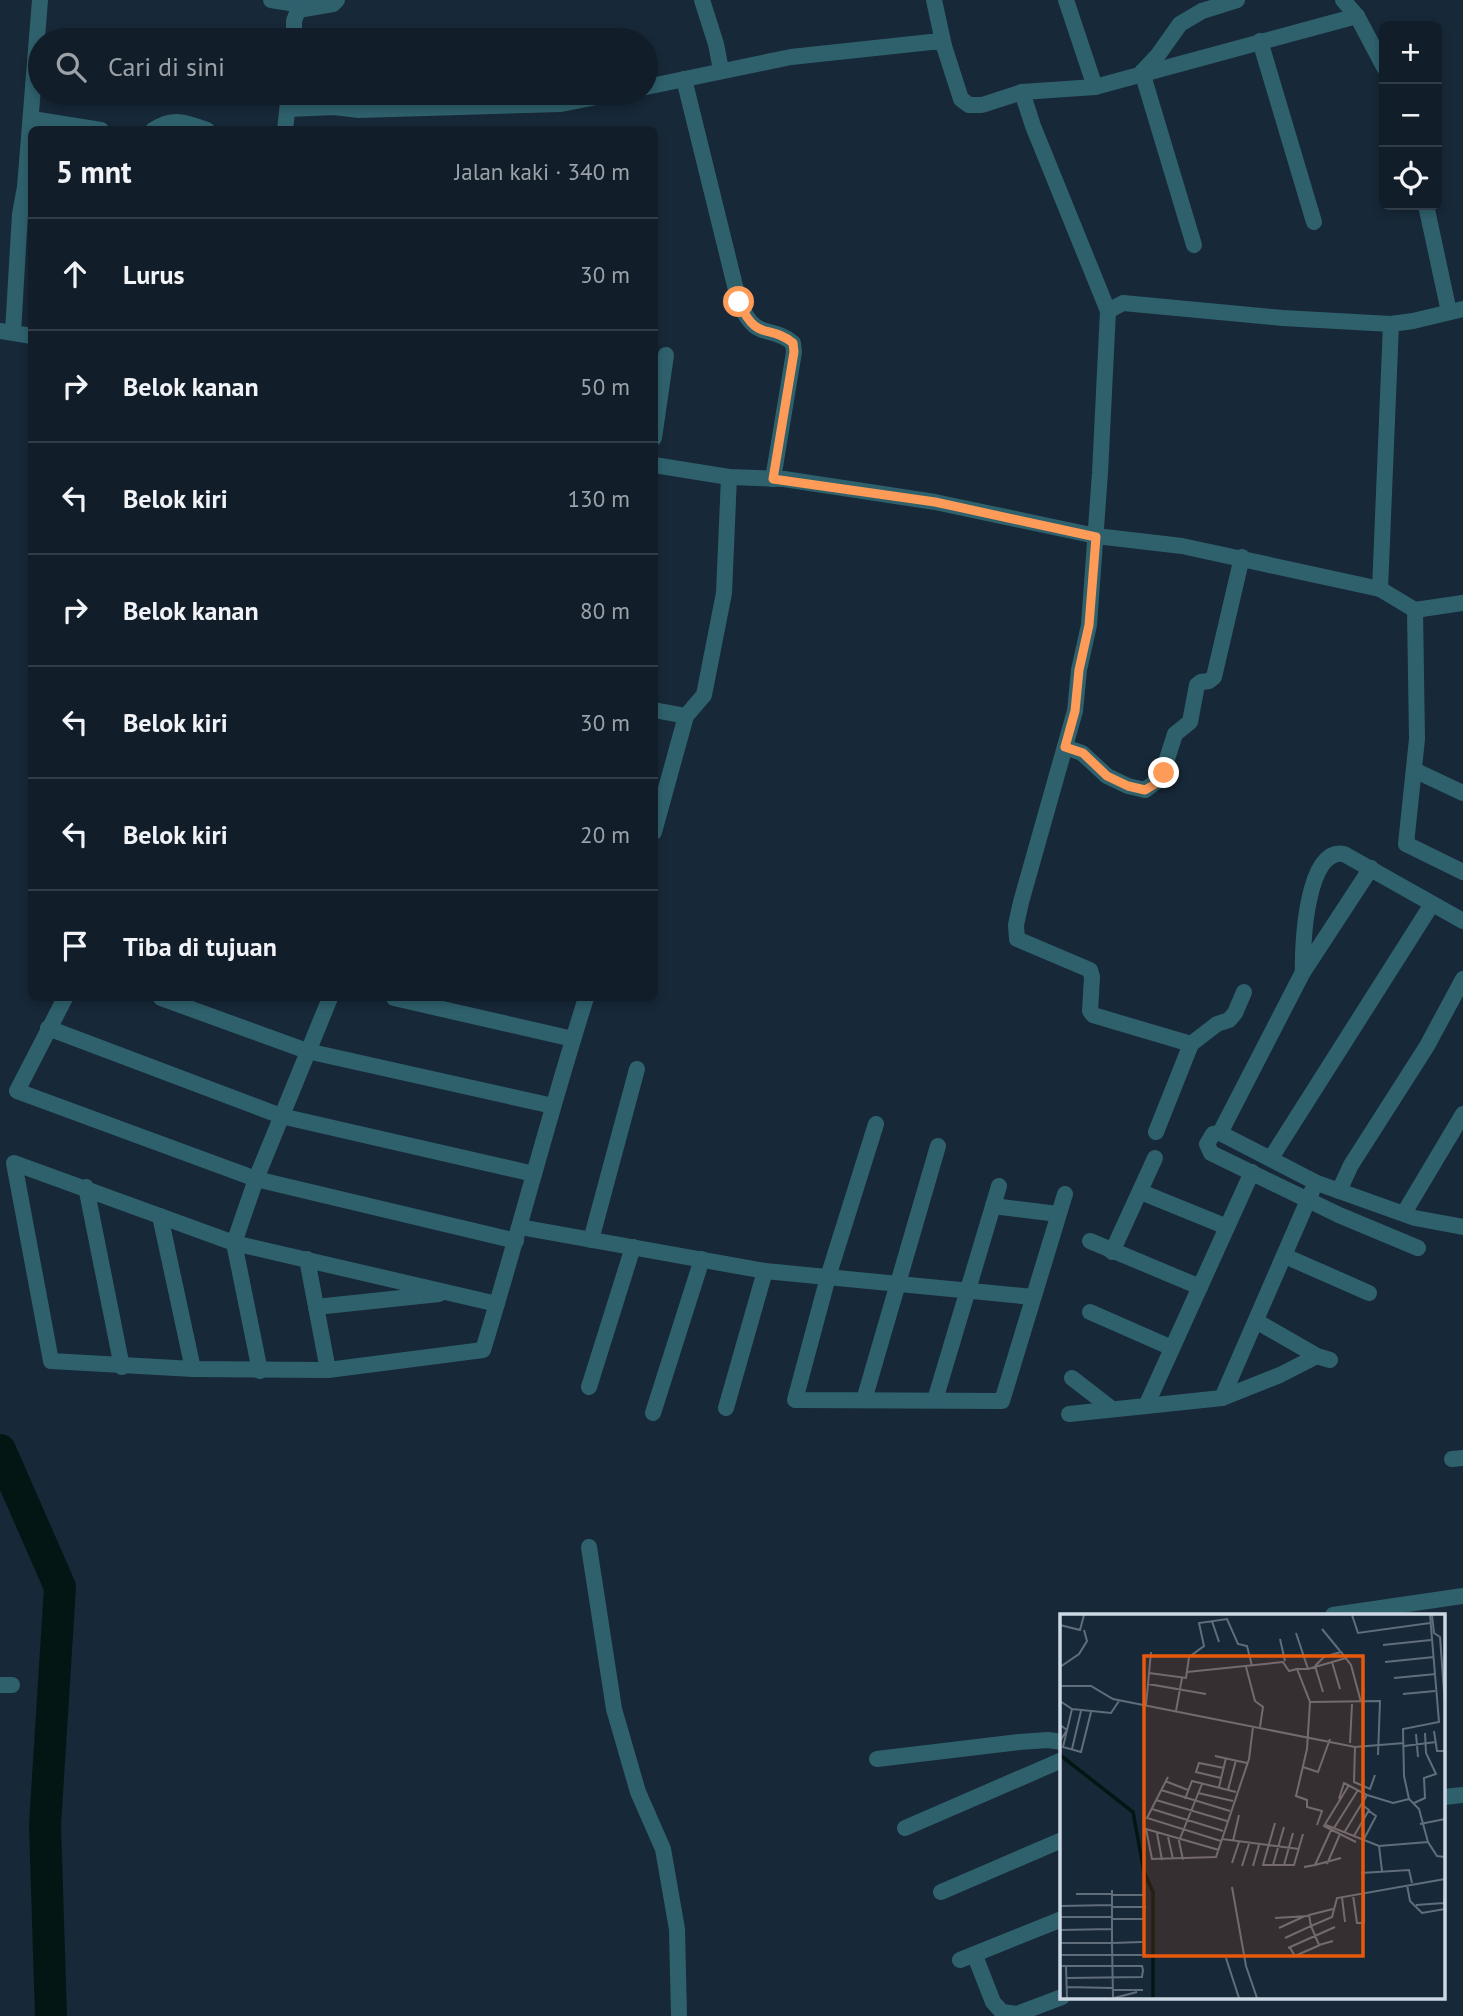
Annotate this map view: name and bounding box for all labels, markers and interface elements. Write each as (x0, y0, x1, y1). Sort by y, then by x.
map controls (1379, 21, 1442, 210)
button: + (1379, 21, 1442, 84)
search box (28, 28, 658, 105)
icon: search (52, 48, 90, 86)
text: Cari di sini (108, 50, 225, 83)
button: − (1379, 84, 1442, 147)
button: locate (1379, 147, 1442, 210)
text: 5 mnt (56, 152, 132, 191)
text: Jalan kaki · 340 m (455, 157, 630, 186)
icon: ahead (56, 255, 94, 293)
text: Lurus (123, 258, 184, 291)
text: 30 m (580, 260, 630, 289)
route start (723, 286, 754, 317)
icon: right (56, 367, 94, 405)
text: Belok kanan (123, 370, 259, 403)
text: 50 m (580, 372, 630, 401)
icon: left (56, 479, 94, 517)
text: Belok kiri (123, 482, 228, 515)
text: 130 m (568, 484, 630, 513)
icon: right (56, 591, 94, 629)
text: Belok kanan (123, 594, 259, 627)
text: 80 m (580, 596, 630, 625)
icon: left (56, 703, 94, 741)
text: Belok kiri (123, 706, 228, 739)
text: 30 m (580, 708, 630, 737)
route end (1148, 757, 1179, 788)
icon: left (56, 815, 94, 853)
text: Belok kiri (123, 818, 228, 851)
text: 20 m (580, 820, 630, 849)
icon: arrive (56, 927, 94, 965)
text: Tiba di tujuan (123, 930, 277, 963)
inset map (1060, 1614, 1446, 1998)

